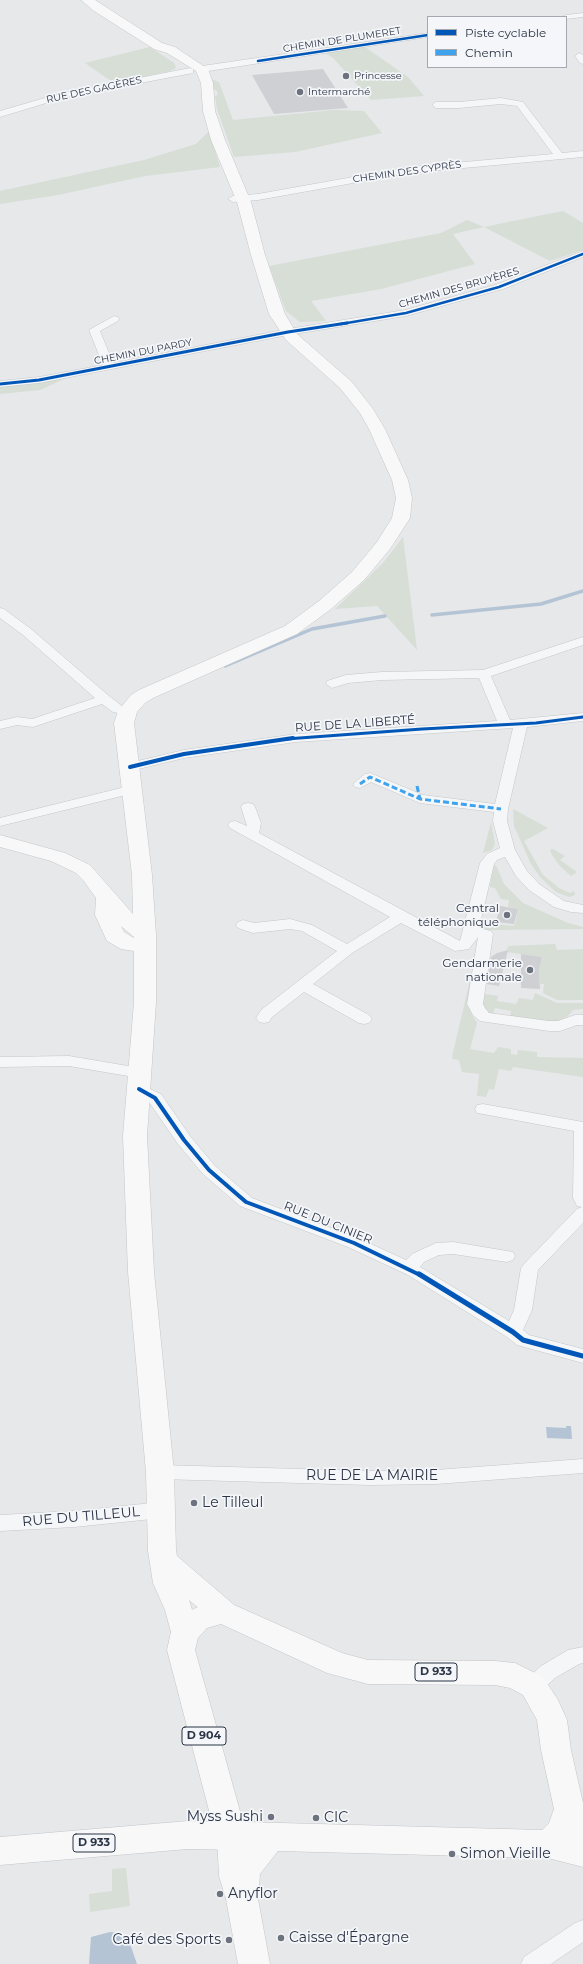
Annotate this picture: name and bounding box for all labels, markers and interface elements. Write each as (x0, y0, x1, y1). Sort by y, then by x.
legend (427, 16, 567, 68)
street label: CHEMIN DE PLUMERET (282, 25, 402, 55)
text: Piste cyclable (465, 25, 546, 40)
text: Chemin (465, 45, 513, 60)
place label: Princesse (354, 70, 402, 82)
marker: Princesse (341, 71, 351, 81)
street label: RUE DES GAGÈRES (45, 74, 143, 106)
place label: Intermarché (308, 86, 370, 98)
marker: Intermarché (295, 87, 305, 97)
street label: CHEMIN DES CYPRÈS (352, 158, 462, 186)
street label: CHEMIN DES BRUYÈRES (398, 265, 520, 311)
street label: CHEMIN DU PARDY (93, 337, 193, 367)
street label: RUE DE LA LIBERTÉ (294, 713, 416, 735)
place label: Central téléphonique (418, 901, 499, 929)
marker: Central téléphonique (502, 910, 512, 920)
place label: Gendarmerie nationale (442, 956, 522, 984)
marker: Gendarmerie nationale (525, 965, 535, 975)
street label: RUE DU CINIER (282, 1199, 374, 1247)
street label: RUE DE LA MAIRIE (306, 1468, 438, 1484)
place label: Le Tilleul (202, 1495, 263, 1511)
marker: Le Tilleul (189, 1498, 199, 1508)
street label: RUE DU TILLEUL (21, 1503, 141, 1531)
road number: D 933 (415, 1663, 457, 1681)
road number: D 904 (182, 1727, 226, 1745)
place label: Myss Sushi (187, 1809, 263, 1825)
place label: CIC (324, 1810, 348, 1826)
marker: Myss Sushi (266, 1812, 276, 1822)
marker: CIC (311, 1813, 321, 1823)
road number: D 933 (73, 1834, 115, 1852)
place label: Simon Vieille (460, 1846, 551, 1862)
marker: Simon Vieille (447, 1849, 457, 1859)
place label: Anyflor (228, 1886, 278, 1902)
marker: Anyflor (215, 1889, 225, 1899)
place label: Caisse d'Épargne (289, 1930, 409, 1946)
place label: Café des Sports (113, 1932, 221, 1948)
marker: Caisse d'Épargne (276, 1933, 286, 1943)
marker: Café des Sports (224, 1935, 234, 1945)

